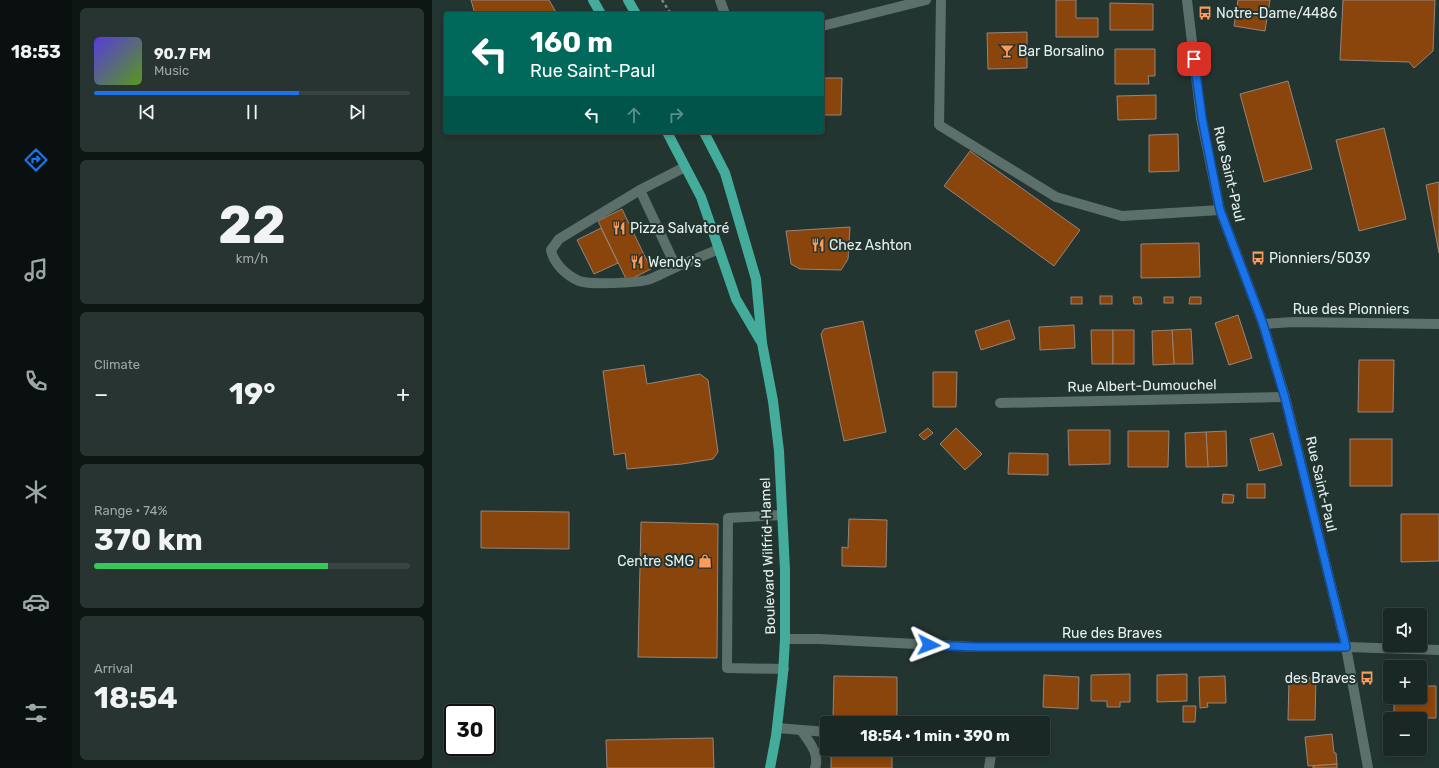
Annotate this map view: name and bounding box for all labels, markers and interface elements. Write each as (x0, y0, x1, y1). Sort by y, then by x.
bus stop icon: Notre-Dame/4486 (1197, 5, 1213, 21)
place label: Notre-Dame/4486 (1216, 5, 1337, 22)
text: 160 m (530, 26, 613, 59)
icon: left (464, 28, 516, 80)
text: 18:53 (11, 41, 61, 63)
pin (1177, 42, 1211, 76)
bar icon: Bar Borsalino (999, 43, 1015, 59)
place label: Bar Borsalino (1018, 43, 1104, 60)
text: 90.7 FM (154, 45, 211, 63)
icon: arrive (1183, 48, 1205, 70)
text: Rue Saint-Paul (530, 60, 655, 82)
text: Music (154, 63, 189, 78)
icon: previous (136, 101, 158, 123)
icon: pause (241, 101, 263, 123)
icon: next (346, 101, 368, 123)
icon: left (581, 104, 603, 126)
icon: ahead (623, 104, 645, 126)
icon: right (665, 104, 687, 126)
street label: Rue Saint-Paul (1210, 125, 1248, 223)
icon: directions (22, 146, 50, 174)
text: 22 (218, 194, 286, 256)
restaurant icon: Pizza Salvatoré (611, 220, 627, 236)
place label: Pizza Salvatoré (630, 220, 729, 237)
restaurant icon: Chez Ashton (810, 237, 826, 253)
place label: Chez Ashton (829, 237, 912, 254)
bus stop icon: Pionniers/5039 (1250, 250, 1266, 266)
place label: Pionniers/5039 (1269, 250, 1371, 267)
text: km/h (236, 251, 268, 266)
restaurant icon: Wendy's (629, 254, 645, 270)
place label: Wendy's (648, 254, 701, 271)
icon: music (22, 256, 50, 284)
street label: Rue des Pionniers (1293, 301, 1409, 318)
text: Climate (94, 357, 140, 372)
icon: phone (22, 367, 50, 395)
text: 19° (229, 376, 276, 412)
street label: Rue Albert-Dumouchel (1067, 376, 1217, 396)
text: − (94, 381, 108, 408)
text: + (396, 381, 410, 408)
street label: Rue Saint-Paul (1302, 435, 1340, 533)
street label: Boulevard Wilfrid-Hamel (757, 477, 779, 635)
icon: climate (22, 478, 50, 506)
text: Range · 74% (94, 503, 167, 518)
text: 370 km (94, 522, 203, 558)
place label: Centre SMG (617, 553, 694, 570)
shop icon: Centre SMG (697, 553, 713, 569)
icon: car (22, 588, 50, 616)
map controls (1383, 608, 1427, 756)
button: sound (1383, 608, 1427, 652)
position arrow (908, 624, 950, 666)
street label: Rue des Braves (1062, 625, 1162, 642)
button: + (1383, 660, 1427, 704)
text: Arrival (94, 661, 133, 676)
place label: des Braves (1285, 670, 1356, 687)
bus stop icon: des Braves (1359, 670, 1375, 686)
text: 18:54 (94, 680, 178, 716)
icon: filters (22, 699, 50, 727)
speed limit sign: 30 (444, 704, 496, 756)
button: − (1383, 712, 1427, 756)
text: 18:54 · 1 min · 390 m (860, 727, 1010, 745)

